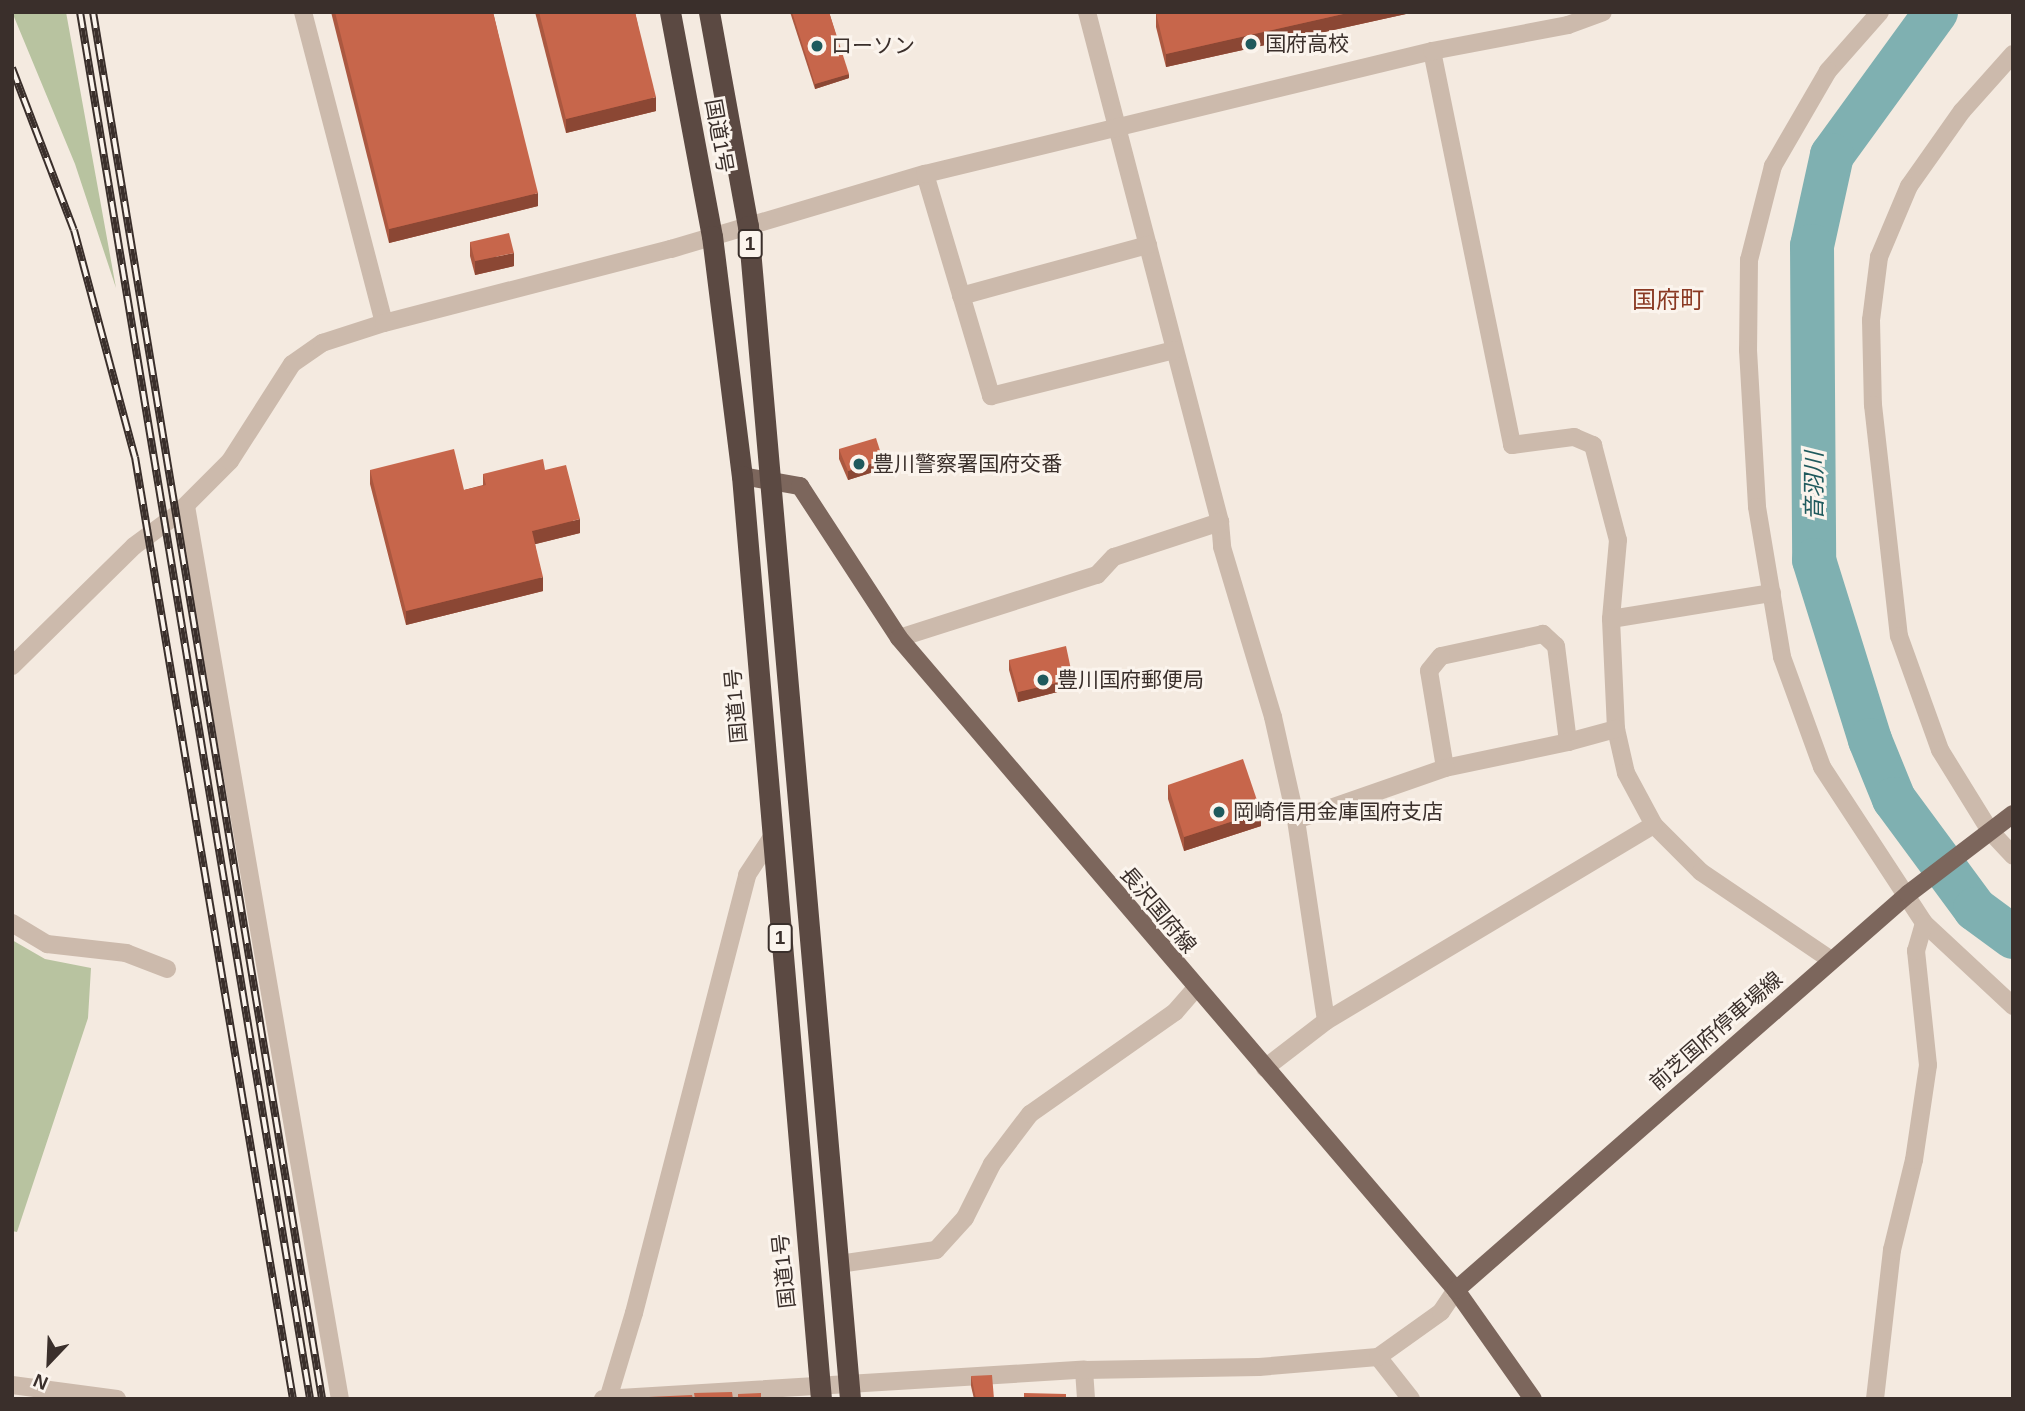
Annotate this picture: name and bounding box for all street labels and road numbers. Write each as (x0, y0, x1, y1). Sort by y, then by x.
street label: 国道1号 (700, 97, 738, 175)
road number: 1 (736, 228, 764, 260)
street label: 国道1号 (720, 668, 752, 744)
street label: 長沢国府線 (1115, 862, 1201, 958)
road number: 1 (766, 922, 794, 954)
street label: 前芝国府停車場線 (1644, 966, 1788, 1096)
street label: 国道1号 (768, 1233, 800, 1309)

